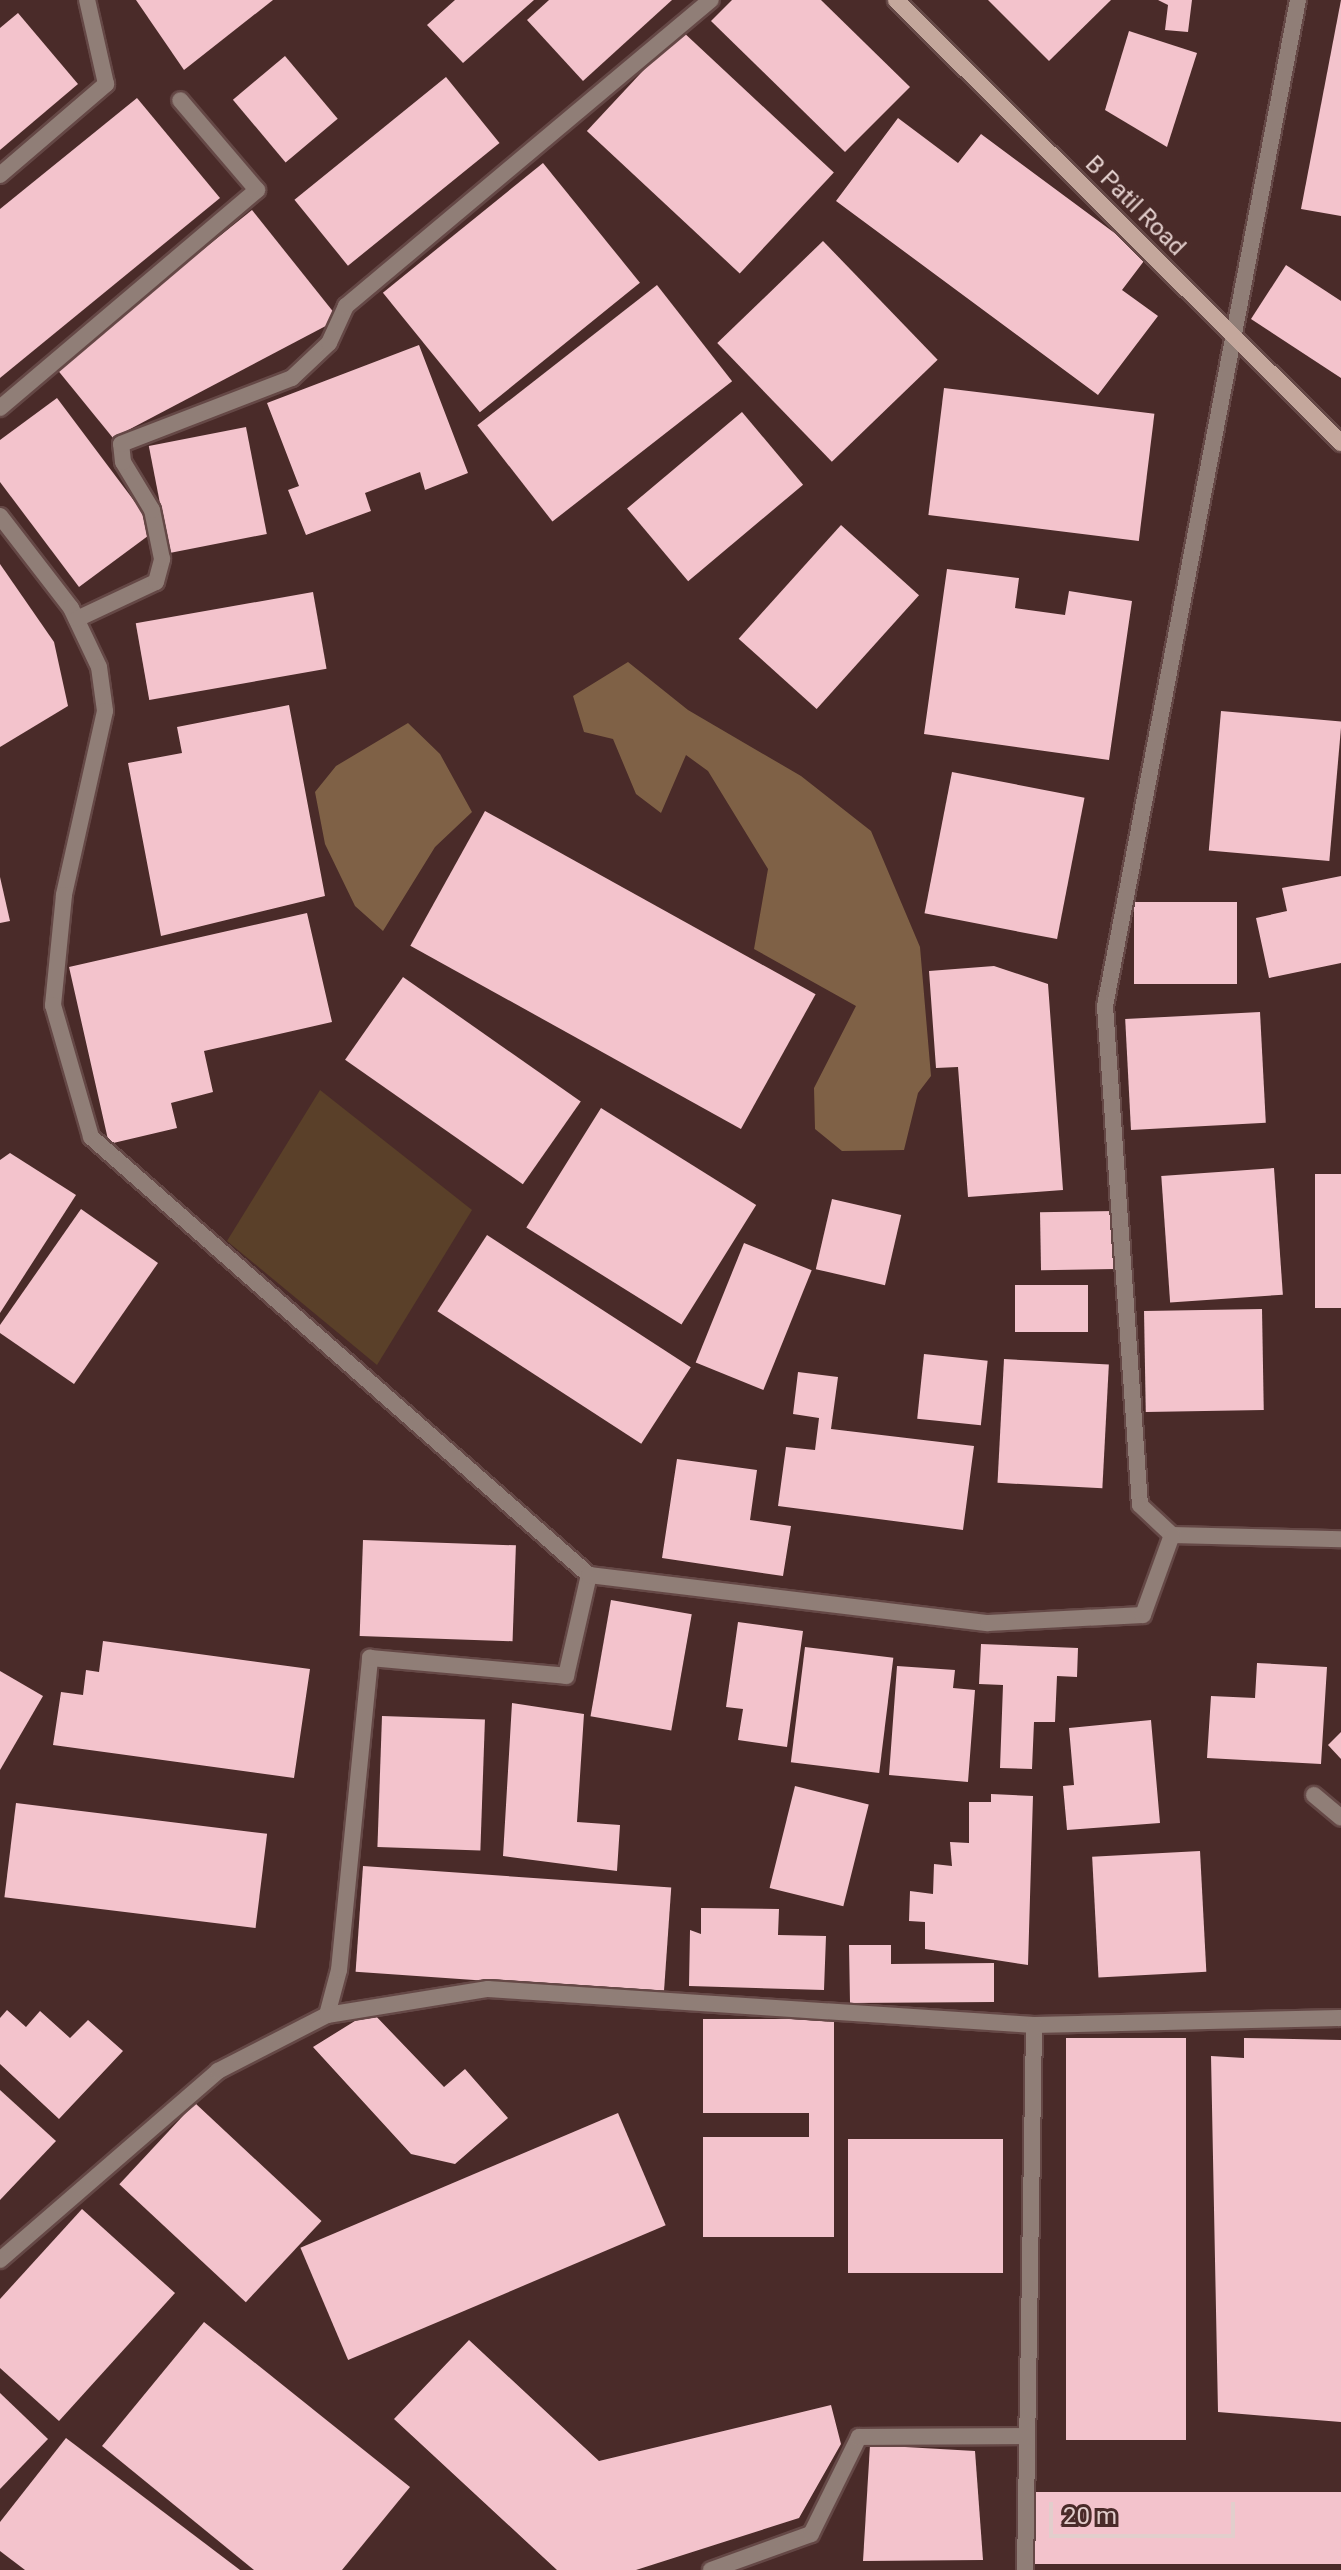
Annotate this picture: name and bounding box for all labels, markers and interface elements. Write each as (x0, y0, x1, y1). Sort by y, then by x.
street label: B Patil Road (1079, 150, 1191, 262)
scale bar (1053, 2486, 1239, 2536)
text: 20 m (1063, 2502, 1117, 2530)

